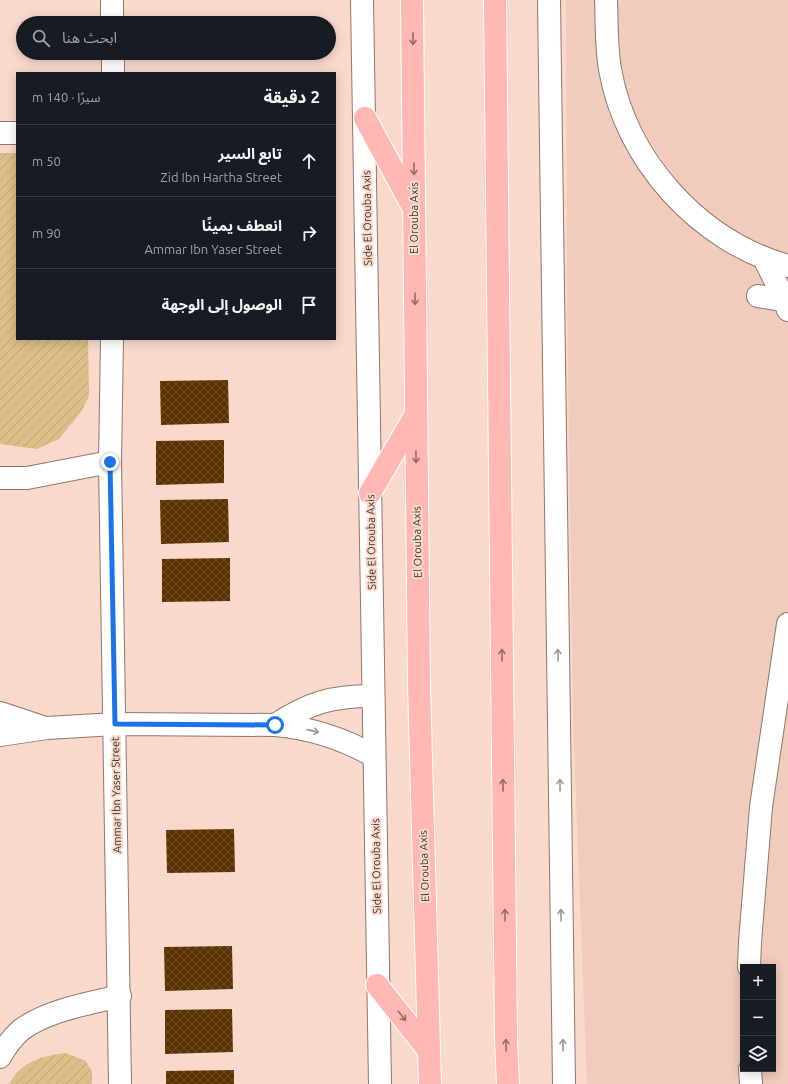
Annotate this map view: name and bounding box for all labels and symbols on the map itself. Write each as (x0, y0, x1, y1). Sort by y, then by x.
one-way arrow (409, 32, 417, 45)
one-way arrow (410, 162, 418, 175)
street label: Side El Orouba Axis (360, 170, 374, 266)
street label: El Orouba Axis (408, 182, 420, 254)
one-way arrow (411, 292, 418, 305)
one-way arrow (412, 450, 420, 463)
route end (101, 453, 119, 471)
street label: Side El Orouba Axis (364, 494, 378, 590)
street label: El Orouba Axis (410, 506, 424, 578)
one-way arrow (498, 649, 506, 662)
one-way arrow (554, 649, 562, 662)
route start (266, 716, 284, 734)
one-way arrow (306, 727, 319, 735)
street label: Ammar Ibn Yaser Street (109, 736, 123, 853)
one-way arrow (499, 779, 507, 792)
one-way arrow (556, 779, 564, 792)
street label: Side El Orouba Axis (369, 818, 383, 914)
street label: El Orouba Axis (417, 830, 431, 902)
one-way arrow (501, 909, 509, 922)
one-way arrow (558, 909, 565, 922)
one-way arrow (397, 1010, 406, 1021)
one-way arrow (503, 1039, 510, 1052)
one-way arrow (559, 1039, 567, 1052)

